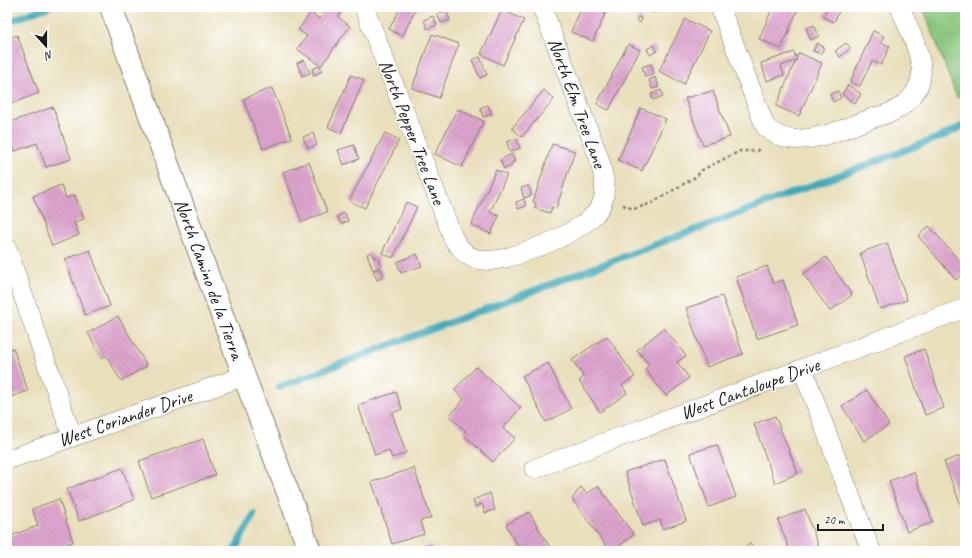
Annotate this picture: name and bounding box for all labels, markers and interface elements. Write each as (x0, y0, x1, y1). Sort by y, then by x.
north arrow (26, 26, 66, 66)
street label: North Elm Tree Lane (542, 35, 612, 173)
text: N (42, 48, 55, 64)
street label: North Pepper Tree Lane (373, 56, 451, 209)
street label: North Camino de la Tierra (169, 195, 250, 365)
street label: West Cantaloupe Drive (677, 352, 824, 425)
street label: West Coriander Drive (55, 383, 197, 452)
scale bar (818, 506, 883, 532)
text: 20 m (824, 512, 846, 528)

